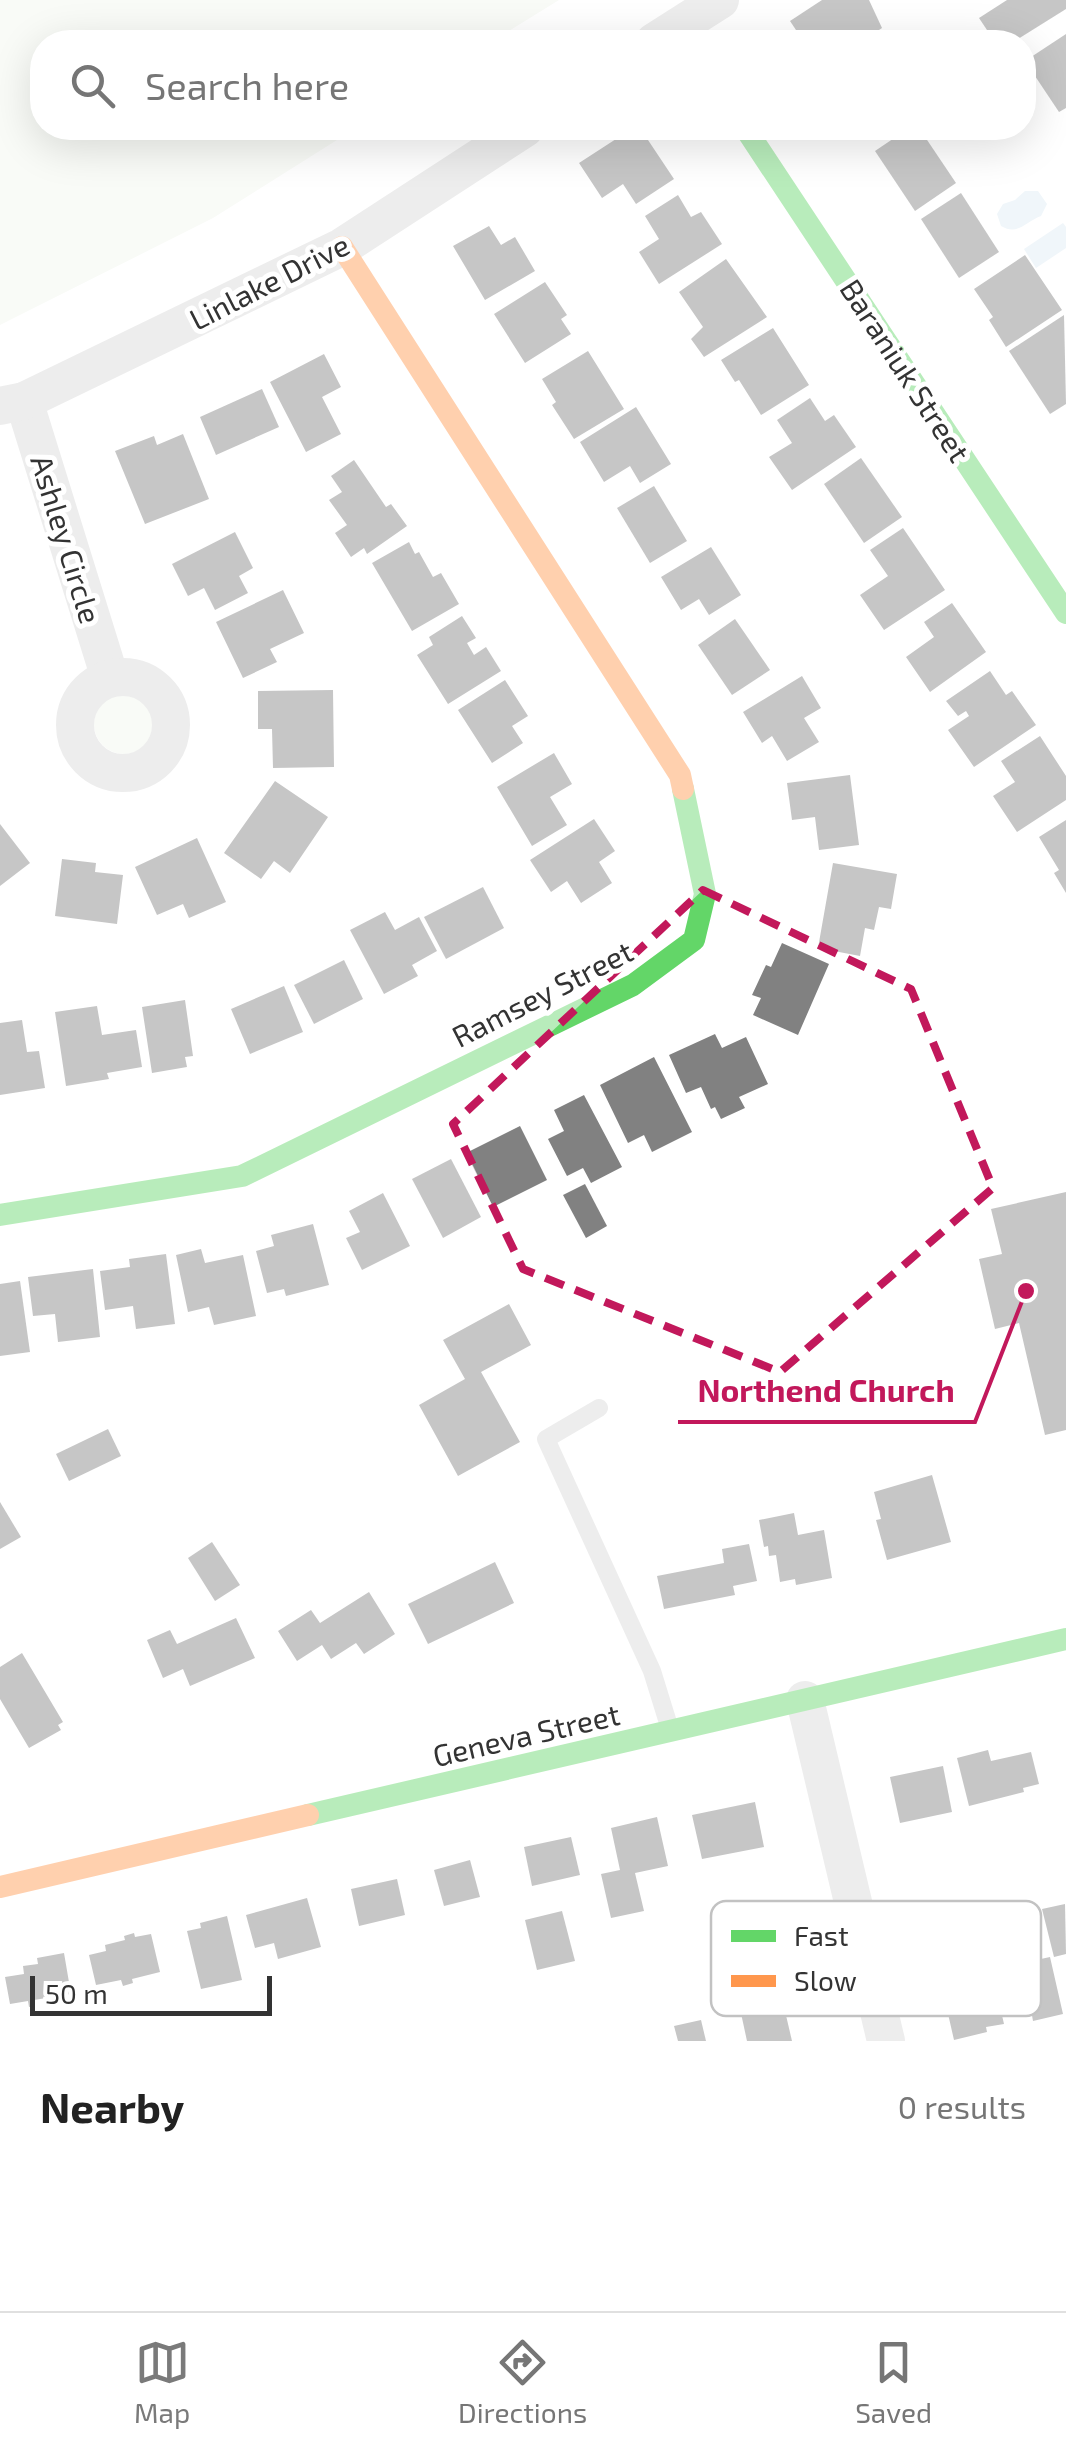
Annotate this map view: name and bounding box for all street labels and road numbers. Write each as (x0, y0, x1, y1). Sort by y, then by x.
street label: Linlake Drive (183, 225, 355, 337)
street label: Baraniuk Street (834, 272, 978, 468)
street label: Ashley Circle (24, 451, 110, 627)
street label: Ramsey Street (446, 932, 638, 1054)
street label: Geneva Street (429, 1695, 623, 1773)

